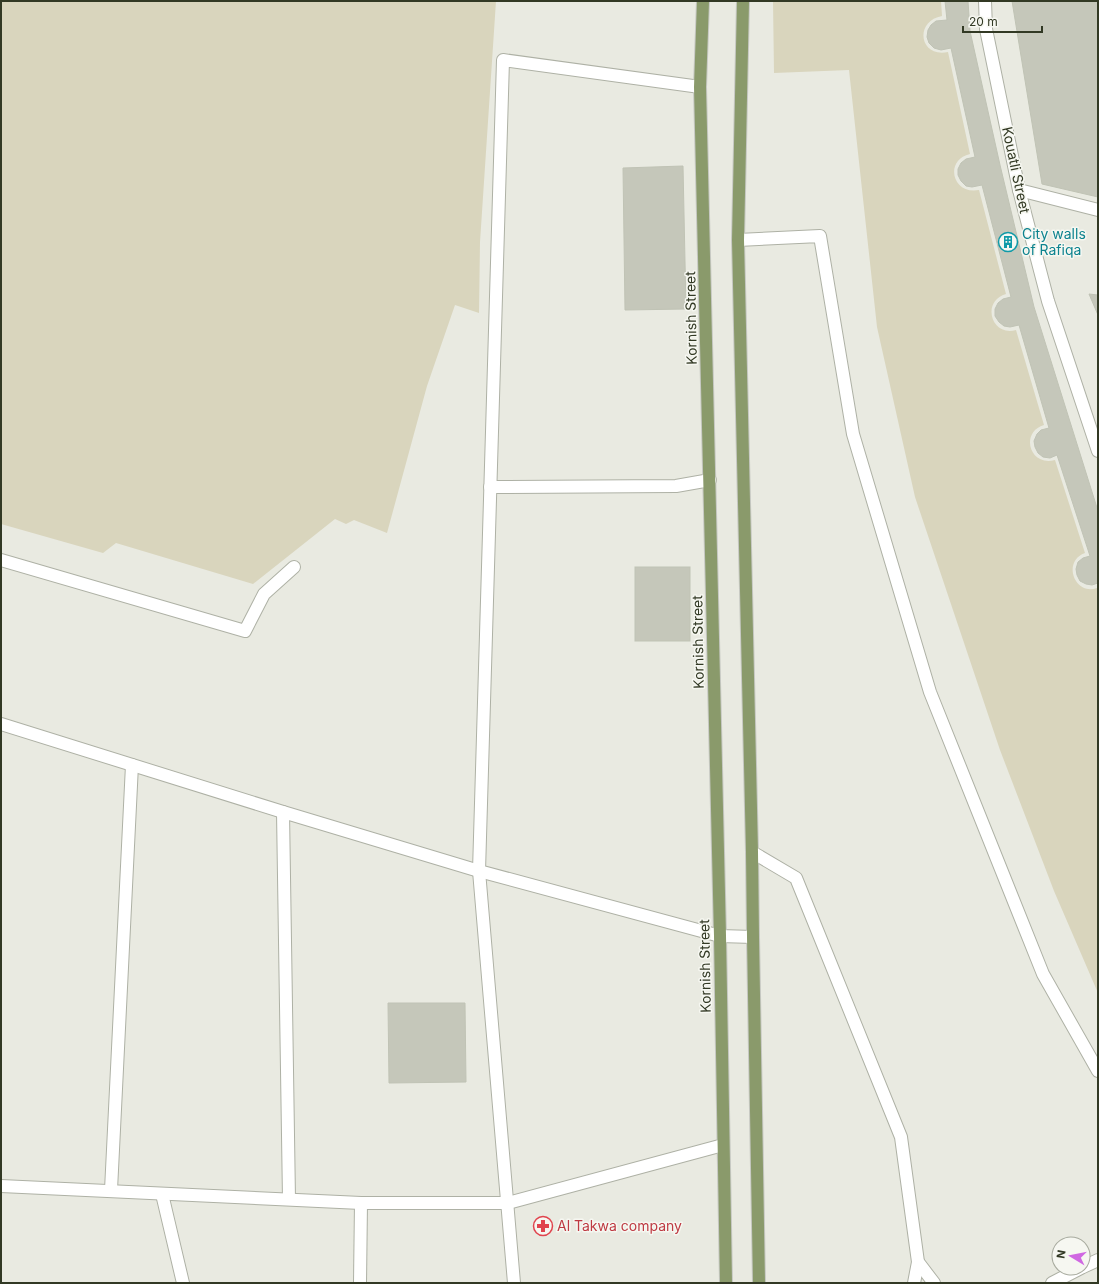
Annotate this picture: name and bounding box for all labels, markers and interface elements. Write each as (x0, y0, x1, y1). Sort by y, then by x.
scale bar (963, 8, 1042, 34)
text: 20 m (969, 14, 998, 29)
street label: Kouatli Street (999, 125, 1034, 215)
place label: City walls of Rafiqa (1022, 225, 1086, 258)
building icon: City walls of Rafiqa (997, 231, 1019, 253)
street label: Kornish Street (681, 271, 700, 365)
street label: Kornish Street (688, 595, 707, 689)
street label: Kornish Street (695, 919, 714, 1013)
pharmacy icon: Al Takwa company (532, 1215, 554, 1237)
place label: Al Takwa company (557, 1217, 682, 1234)
north arrow (1051, 1236, 1091, 1276)
text: N (1054, 1249, 1069, 1260)

